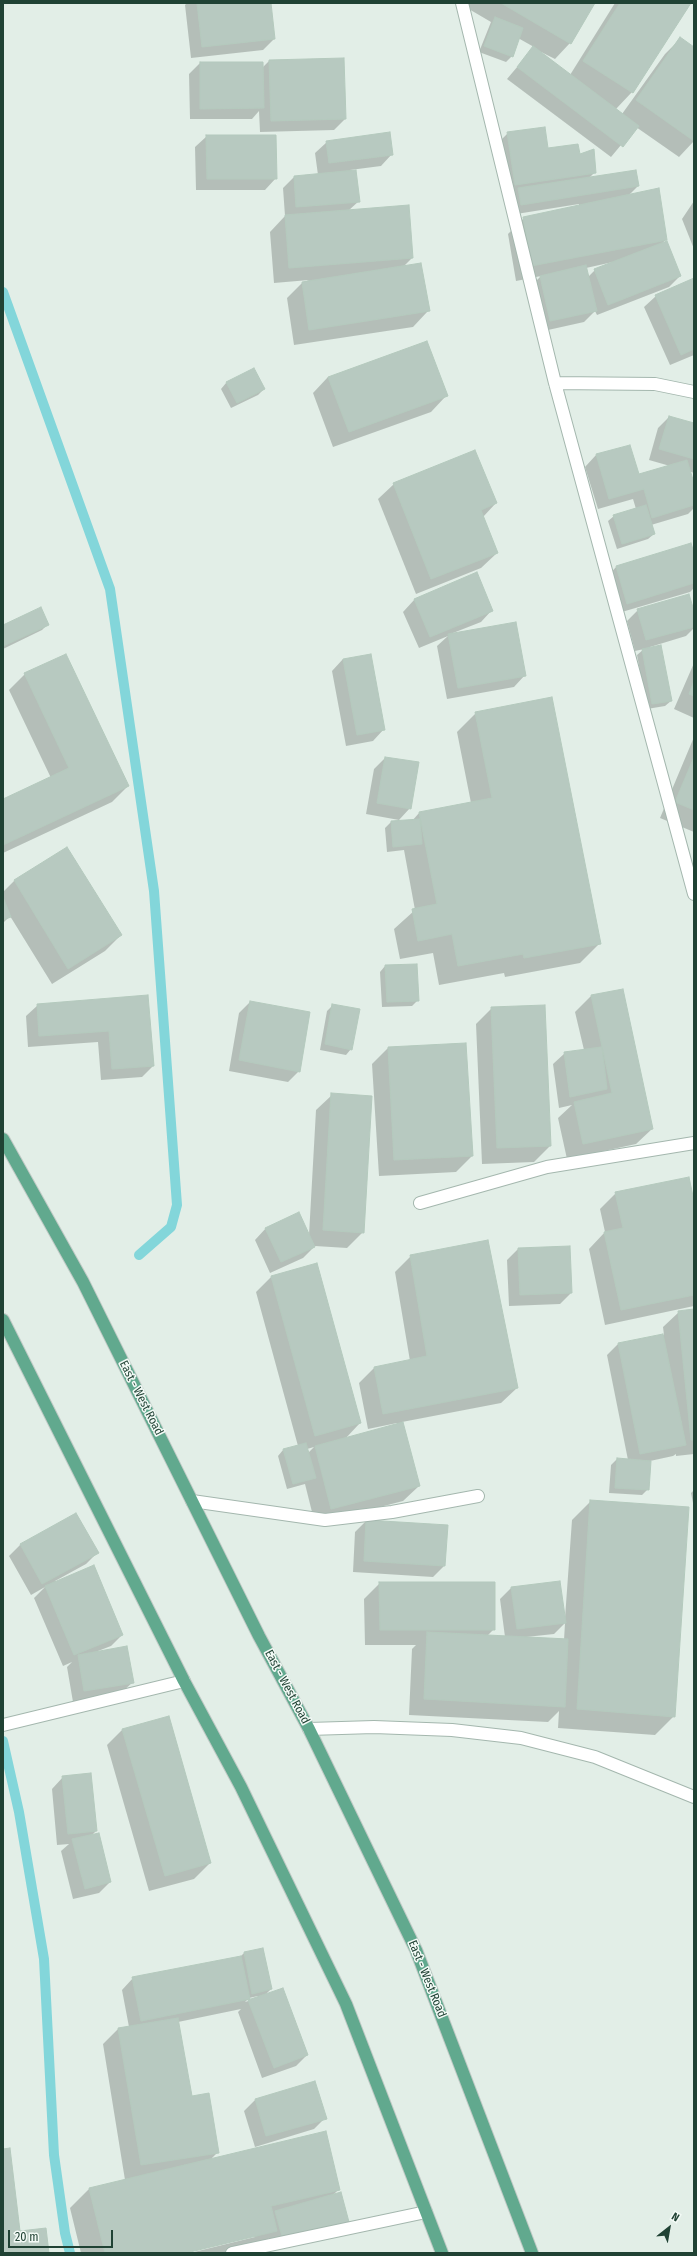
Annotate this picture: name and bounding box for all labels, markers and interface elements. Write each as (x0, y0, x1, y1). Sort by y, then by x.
street label: East - West Road (116, 1358, 166, 1438)
street label: East - West Road (261, 1647, 313, 1727)
street label: East - West Road (405, 1938, 449, 2020)
north arrow (649, 2208, 689, 2248)
text: N (669, 2210, 682, 2225)
scale bar (10, 2222, 115, 2248)
text: 20 m (15, 2230, 39, 2244)

